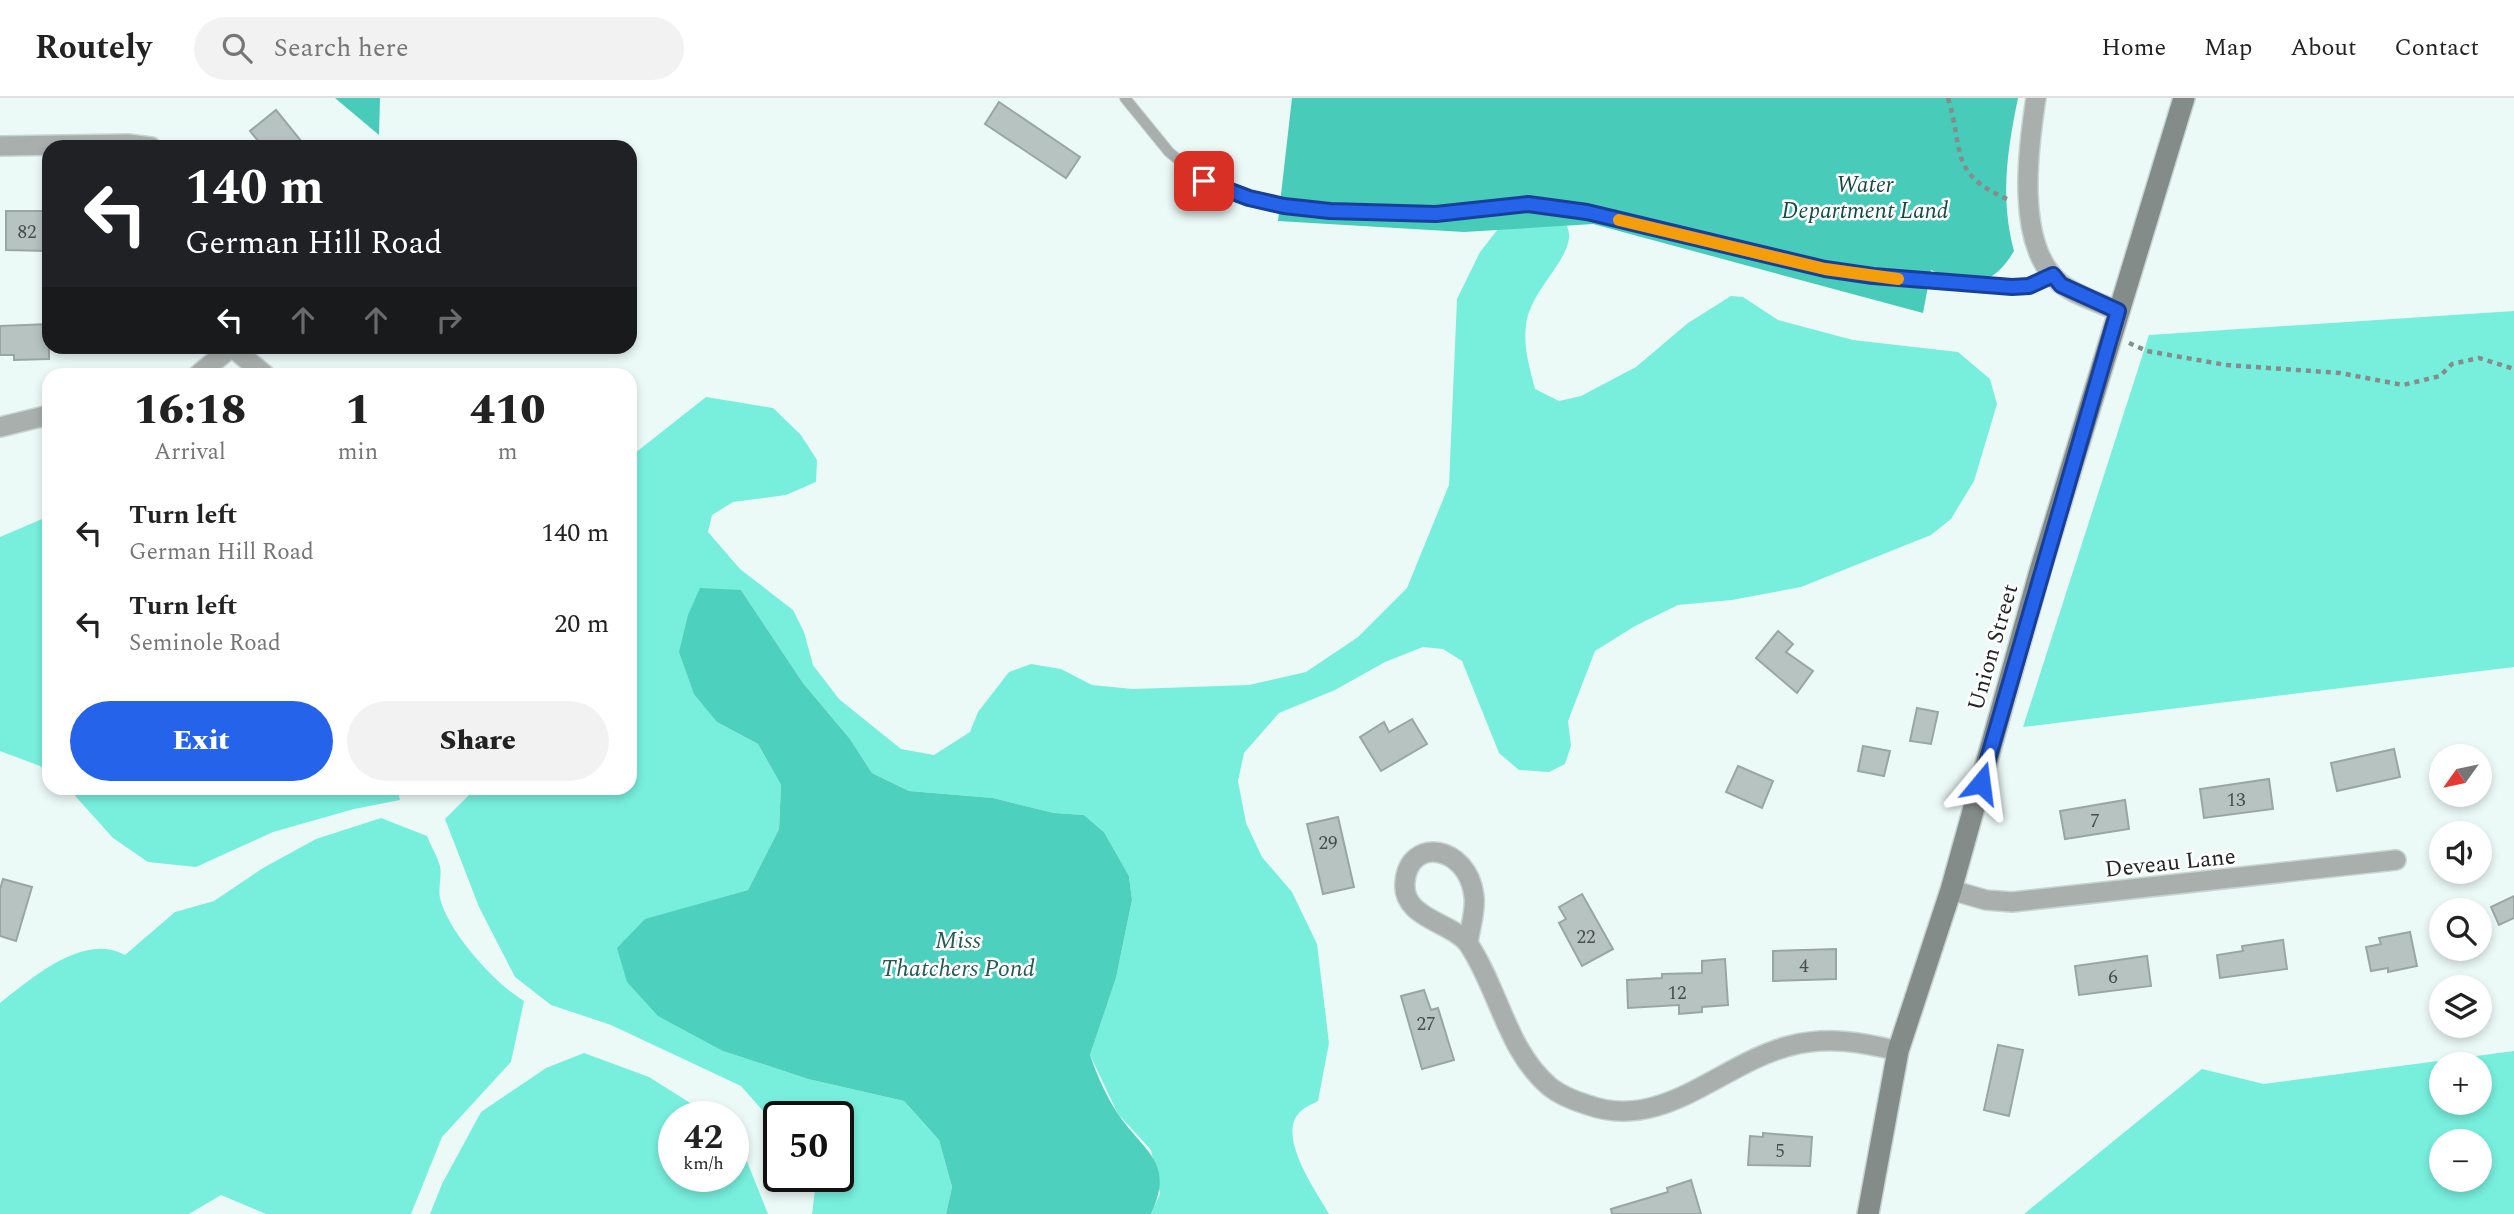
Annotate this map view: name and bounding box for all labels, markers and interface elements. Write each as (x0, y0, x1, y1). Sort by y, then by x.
search box (194, 17, 684, 80)
text: Routely (35, 23, 152, 73)
text: Search here (274, 28, 409, 68)
icon: search (218, 29, 256, 67)
text: Home (2101, 30, 2166, 66)
text: Map (2204, 30, 2252, 66)
text: About (2290, 30, 2356, 66)
text: Contact (2394, 30, 2479, 66)
text: 140 m (185, 151, 324, 226)
pin (1174, 151, 1234, 211)
icon: arrive (1185, 162, 1223, 200)
icon: left (70, 168, 161, 259)
park label: Water Department Land (1782, 168, 1949, 229)
house number: 82 (17, 218, 37, 247)
text: German Hill Road (185, 219, 442, 268)
icon: left (211, 301, 249, 339)
icon: ahead (284, 301, 322, 339)
icon: ahead (357, 301, 395, 339)
icon: right (430, 301, 468, 339)
text: 16:18 (134, 379, 246, 442)
text: 1 (345, 379, 371, 442)
text: 410 (470, 379, 545, 442)
text: Arrival (154, 435, 226, 470)
text: min (338, 435, 378, 470)
text: m (498, 435, 517, 470)
text: Turn left (129, 495, 237, 535)
text: 140 m (541, 513, 609, 553)
icon: left (70, 514, 108, 552)
text: German Hill Road (129, 535, 314, 570)
street label: Union Street (1959, 580, 2028, 715)
text: Turn left (129, 586, 237, 626)
text: 20 m (554, 604, 609, 644)
icon: left (70, 605, 108, 643)
text: Seminole Road (129, 626, 281, 661)
button: Exit (70, 701, 333, 781)
button: Share (347, 701, 609, 781)
north arrow (2429, 744, 2492, 807)
map controls (2429, 744, 2492, 1192)
position arrow (1944, 746, 2018, 820)
house number: 13 (2226, 786, 2246, 815)
house number: 7 (2090, 807, 2100, 836)
button: sound (2429, 821, 2492, 884)
house number: 29 (1318, 829, 1338, 858)
street label: Deveau Lane (2103, 839, 2237, 888)
button: search (2429, 898, 2492, 961)
water label: Miss Thatchers Pond (881, 923, 1035, 987)
house number: 22 (1576, 923, 1596, 952)
house number: 4 (1799, 952, 1809, 981)
house number: 6 (2108, 963, 2118, 992)
button: layers (2429, 975, 2492, 1038)
house number: 12 (1667, 979, 1687, 1008)
house number: 27 (1416, 1010, 1436, 1039)
button: + (2429, 1052, 2492, 1115)
speed limit sign: 50 (763, 1101, 854, 1192)
text: 42 (684, 1111, 723, 1164)
button: − (2429, 1129, 2492, 1192)
house number: 5 (1775, 1137, 1785, 1166)
text: km/h (683, 1150, 724, 1177)

